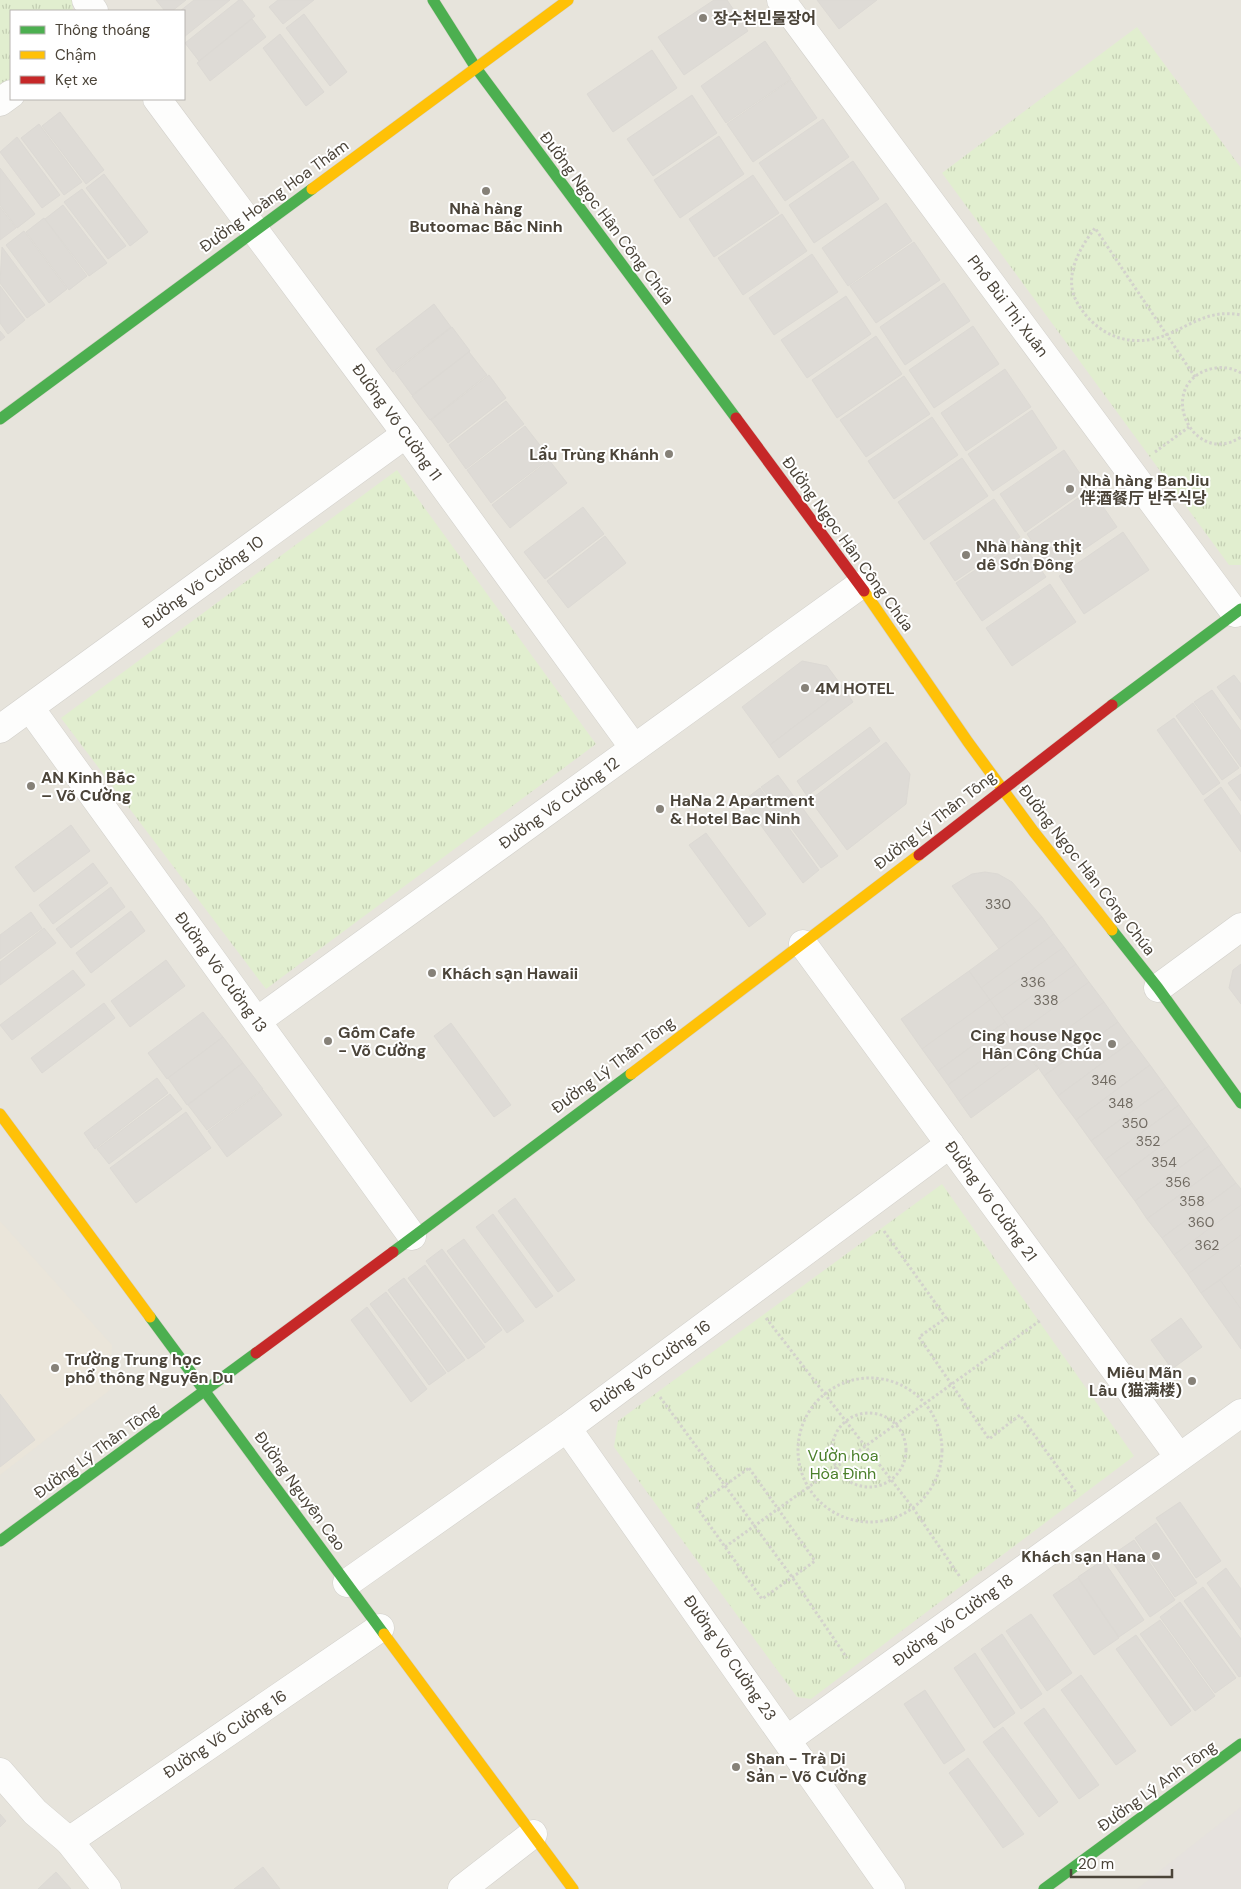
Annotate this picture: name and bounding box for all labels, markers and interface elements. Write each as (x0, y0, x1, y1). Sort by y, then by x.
place label: 장수천민물장어 (713, 8, 816, 29)
legend (10, 10, 185, 100)
marker: 장수천민물장어 (697, 12, 709, 24)
text: Thông thoáng (55, 20, 150, 40)
text: Chậm (55, 45, 96, 65)
text: Kẹt xe (55, 70, 98, 90)
street label: Đường Ngọc Hân Công Chúa (535, 127, 679, 309)
street label: Đường Hoàng Hoa Thám (195, 135, 353, 257)
marker: Nhà hàng Butoomac Bắc Ninh (480, 185, 492, 197)
place label: Nhà hàng Butoomac Bắc Ninh (409, 198, 563, 237)
street label: Phố Bùi Thị Xuân (963, 251, 1053, 361)
street label: Đường Võ Cường 11 (347, 359, 447, 485)
place label: Lẩu Trùng Khánh (529, 444, 659, 465)
marker: Lẩu Trùng Khánh (663, 448, 675, 460)
street label: Đường Ngọc Hân Công Chúa (777, 452, 919, 636)
place label: Nhà hàng BanJiu 伴酒餐厅 반주식당 (1079, 470, 1209, 509)
marker: Nhà hàng BanJiu 伴酒餐厅 반주식당 (1064, 483, 1076, 495)
street label: Đường Võ Cường 10 (138, 531, 268, 633)
place label: Nhà hàng thịt dê Sơn Đông (976, 536, 1082, 575)
marker: Nhà hàng thịt dê Sơn Đông (960, 549, 972, 561)
place label: 4M HOTEL (815, 678, 895, 699)
marker: 4M HOTEL (799, 682, 811, 694)
street label: Đường Võ Cường 12 (495, 752, 623, 854)
street label: Đường Lý Thần Tông (870, 766, 1000, 874)
place label: AN Kinh Bắc – Võ Cường (41, 767, 135, 806)
marker: AN Kinh Bắc – Võ Cường (25, 780, 37, 792)
street label: Đường Ngọc Hân Công Chúa (1014, 780, 1160, 960)
place label: HaNa 2 Apartment & Hotel Bac Ninh (670, 790, 815, 829)
marker: HaNa 2 Apartment & Hotel Bac Ninh (654, 803, 666, 815)
house number: 330 (985, 895, 1011, 913)
street label: Đường Võ Cường 13 (170, 907, 272, 1037)
place label: Khách sạn Hawaii (442, 963, 578, 984)
marker: Khách sạn Hawaii (426, 967, 438, 979)
house number: 336 (1020, 973, 1046, 991)
house number: 338 (1033, 991, 1059, 1009)
street label: Đường Lý Thần Tông (547, 1012, 679, 1118)
place label: Gốm Cafe - Võ Cường (338, 1022, 426, 1061)
place label: Cing house Ngọc Hân Công Chúa (970, 1025, 1102, 1064)
marker: Gốm Cafe - Võ Cường (322, 1035, 334, 1047)
marker: Cing house Ngọc Hân Công Chúa (1106, 1038, 1118, 1050)
house number: 346 (1091, 1071, 1117, 1089)
house number: 348 (1108, 1094, 1134, 1112)
house number: 350 (1122, 1114, 1148, 1132)
house number: 352 (1136, 1132, 1160, 1150)
street label: Đường Võ Cường 21 (940, 1137, 1042, 1265)
house number: 354 (1151, 1153, 1177, 1171)
house number: 356 (1165, 1173, 1191, 1191)
house number: 358 (1179, 1192, 1205, 1210)
house number: 360 (1188, 1213, 1214, 1231)
house number: 362 (1195, 1236, 1219, 1254)
street label: Đường Võ Cường 16 (585, 1315, 715, 1417)
place label: Trường Trung học phổ thông Nguyễn Du (65, 1349, 233, 1388)
marker: Trường Trung học phổ thông Nguyễn Du (49, 1362, 61, 1374)
place label: Miêu Mãn Lầu (猫满楼) (1089, 1362, 1182, 1401)
marker: Miêu Mãn Lầu (猫满楼) (1186, 1375, 1198, 1387)
street label: Đường Lý Thần Tông (29, 1399, 163, 1503)
street label: Đường Nguyễn Cao (250, 1427, 350, 1555)
park label: Vườn hoa Hòa Đình (808, 1445, 878, 1484)
place label: Khách sạn Hana (1021, 1546, 1146, 1567)
marker: Khách sạn Hana (1150, 1550, 1162, 1562)
street label: Đường Võ Cường 18 (888, 1569, 1018, 1671)
street label: Đường Võ Cường 23 (679, 1591, 781, 1725)
street label: Đường Võ Cường 16 (159, 1685, 291, 1783)
street label: Đường Lý Anh Tông (1093, 1736, 1221, 1836)
place label: Shan - Trà Di Sản - Võ Cường (746, 1748, 867, 1787)
marker: Shan - Trà Di Sản - Võ Cường (730, 1761, 742, 1773)
scale bar (1071, 1846, 1172, 1878)
text: 20 m (1078, 1854, 1114, 1874)

